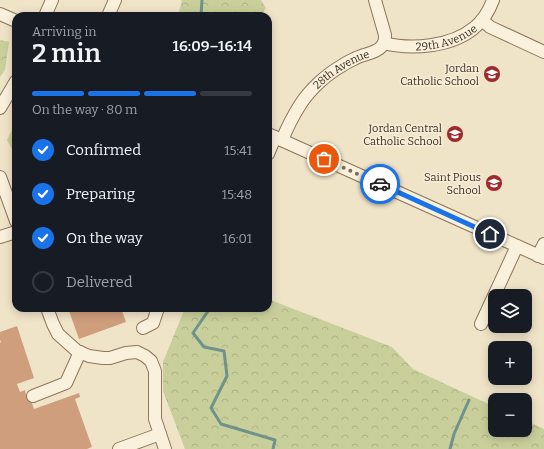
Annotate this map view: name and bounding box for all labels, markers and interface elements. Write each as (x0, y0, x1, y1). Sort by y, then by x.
street label: 29th Avenue (415, 22, 480, 53)
text: Arriving in (32, 24, 97, 39)
text: 16:09–16:14 (173, 37, 252, 55)
text: 2 min (32, 38, 101, 69)
street label: 28th Avenue (311, 48, 371, 92)
place label: Jordan Catholic School (400, 62, 479, 88)
school or university icon: Jordan Catholic School (482, 64, 502, 84)
text: On the way · 80 m (32, 102, 138, 117)
place label: Jordan Central Catholic School (363, 122, 442, 148)
school or university icon: Jordan Central Catholic School (445, 124, 465, 144)
icon: check (32, 139, 54, 161)
text: Confirmed (66, 141, 141, 159)
pin (307, 142, 341, 176)
text: 15:41 (224, 143, 252, 158)
icon: bag (313, 148, 335, 170)
courier (360, 164, 400, 204)
place label: Saint Pious School (424, 171, 481, 197)
icon: car (369, 173, 391, 195)
school or university icon: Saint Pious School (484, 173, 504, 193)
icon: check (32, 183, 54, 205)
text: Preparing (66, 185, 135, 203)
text: 15:48 (222, 187, 252, 202)
pin (473, 217, 507, 251)
icon: home (479, 223, 501, 245)
icon: check (32, 227, 54, 249)
text: On the way (66, 229, 143, 247)
text: 16:01 (223, 231, 252, 246)
text: Delivered (66, 273, 133, 291)
map controls (488, 289, 532, 437)
button: layers (488, 289, 532, 333)
button: + (488, 341, 532, 385)
button: − (488, 393, 532, 437)

